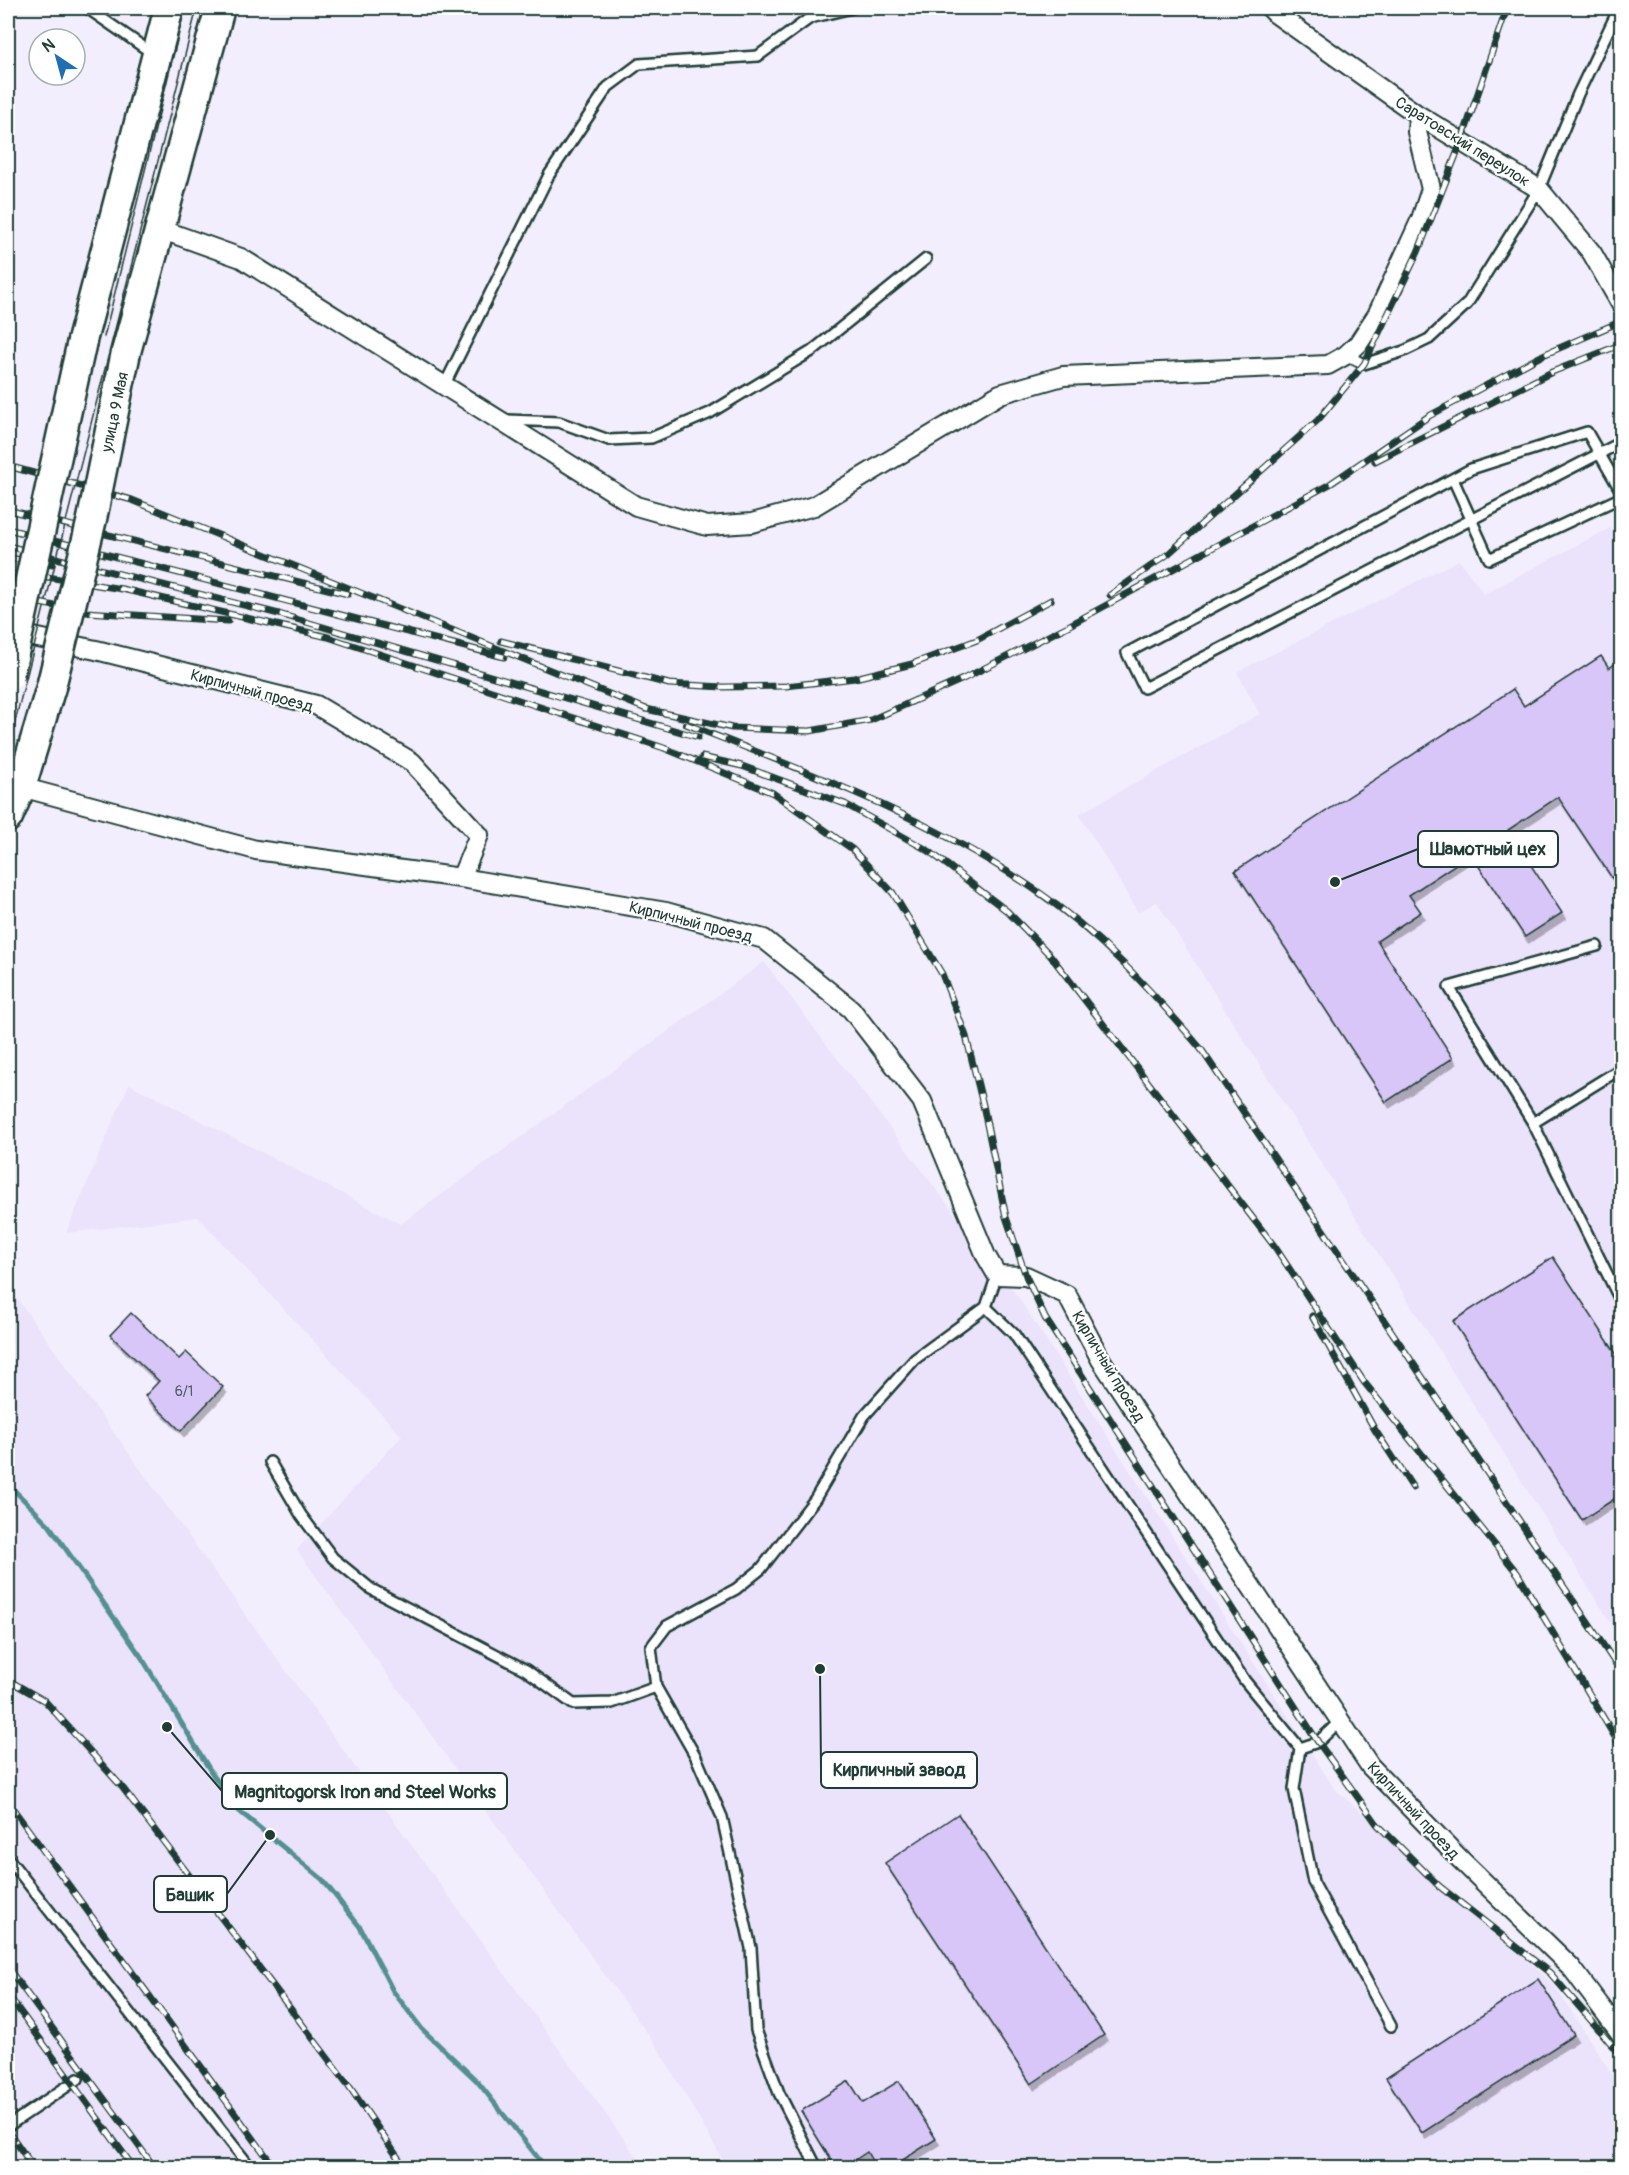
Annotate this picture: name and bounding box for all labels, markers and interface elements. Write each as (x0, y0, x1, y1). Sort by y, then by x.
north arrow (27, 27, 87, 87)
text: N (39, 34, 59, 57)
street label: Саратовский переулок (1391, 92, 1533, 191)
street label: улица 9 Мая (97, 370, 133, 455)
street label: Кирпичный проезд (188, 665, 316, 717)
callout: Шамотный цех (1418, 831, 1558, 867)
text: Шамотный цех (1429, 838, 1546, 861)
street label: Кирпичный проезд (627, 897, 755, 947)
street label: Кирпичный проезд (1067, 1307, 1149, 1426)
house number: 6/1 (175, 1383, 193, 1400)
callout: Кирпичный завод (821, 1752, 977, 1788)
street label: Кирпичный проезд (1363, 1758, 1464, 1864)
text: Кирпичный завод (833, 1759, 965, 1782)
callout: Magnitogorsk Iron and Steel Works (222, 1773, 507, 1809)
text: Magnitogorsk Iron and Steel Works (234, 1781, 497, 1804)
callout: Башик (154, 1876, 227, 1912)
text: Башик (165, 1884, 215, 1907)

